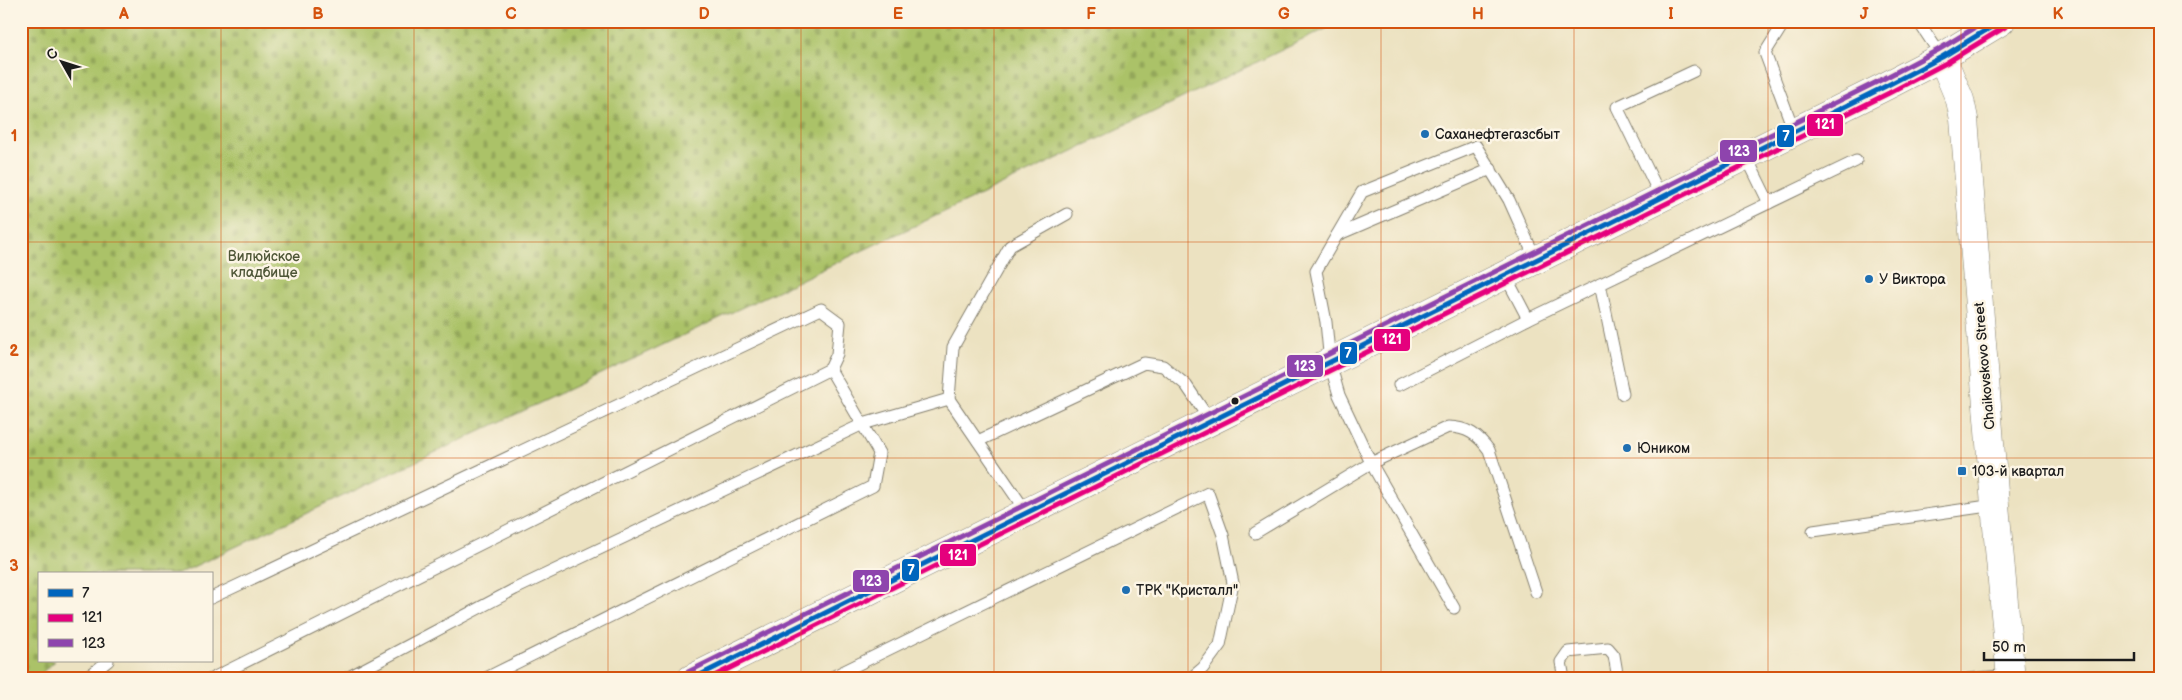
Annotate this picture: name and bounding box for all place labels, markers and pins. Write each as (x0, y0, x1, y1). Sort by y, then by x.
place label: Саханефтегазсбыт (1435, 126, 1560, 143)
marker: Саханефтегазсбыт (1419, 128, 1431, 140)
place label: У Виктора (1879, 271, 1947, 288)
marker: У Виктора (1863, 273, 1875, 285)
unlabelled marker (1230, 396, 1240, 406)
place label: Юником (1637, 440, 1690, 457)
marker: Юником (1621, 442, 1633, 454)
place label: 103-й квартал (1972, 463, 2064, 480)
marker: 103-й квартал (1956, 465, 1968, 477)
place label: ТРК "Кристалл" (1136, 582, 1238, 599)
marker: ТРК "Кристалл" (1120, 584, 1132, 596)

